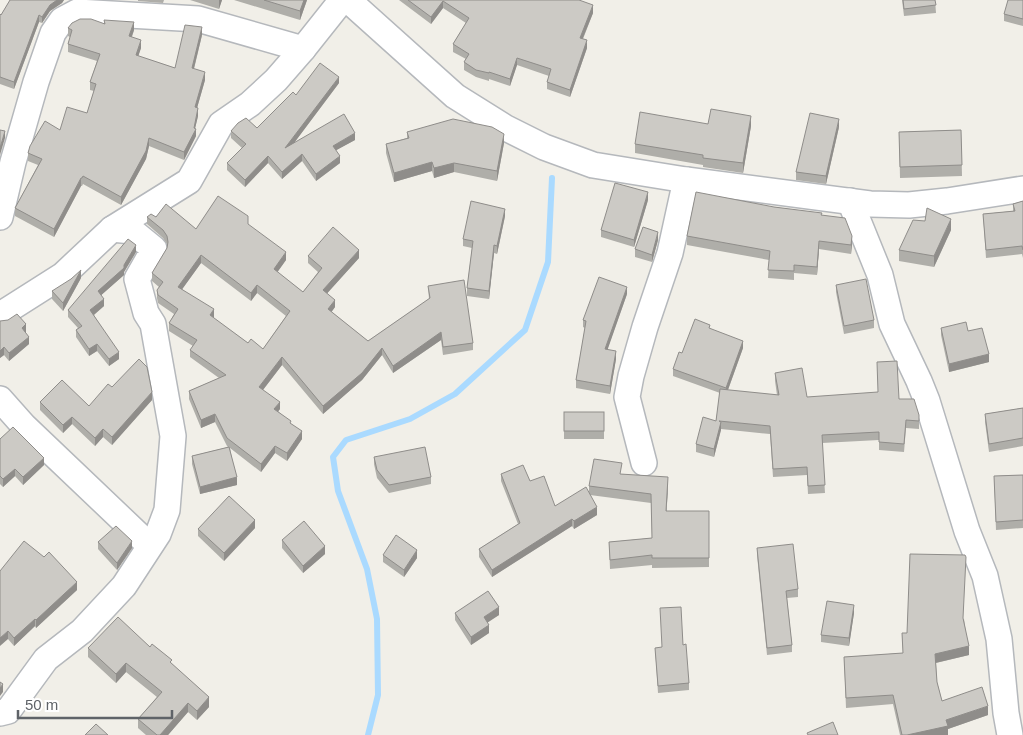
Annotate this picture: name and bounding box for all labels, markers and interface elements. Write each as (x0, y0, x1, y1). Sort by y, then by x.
scale bar (18, 688, 171, 720)
text: 50 m (25, 696, 58, 713)

